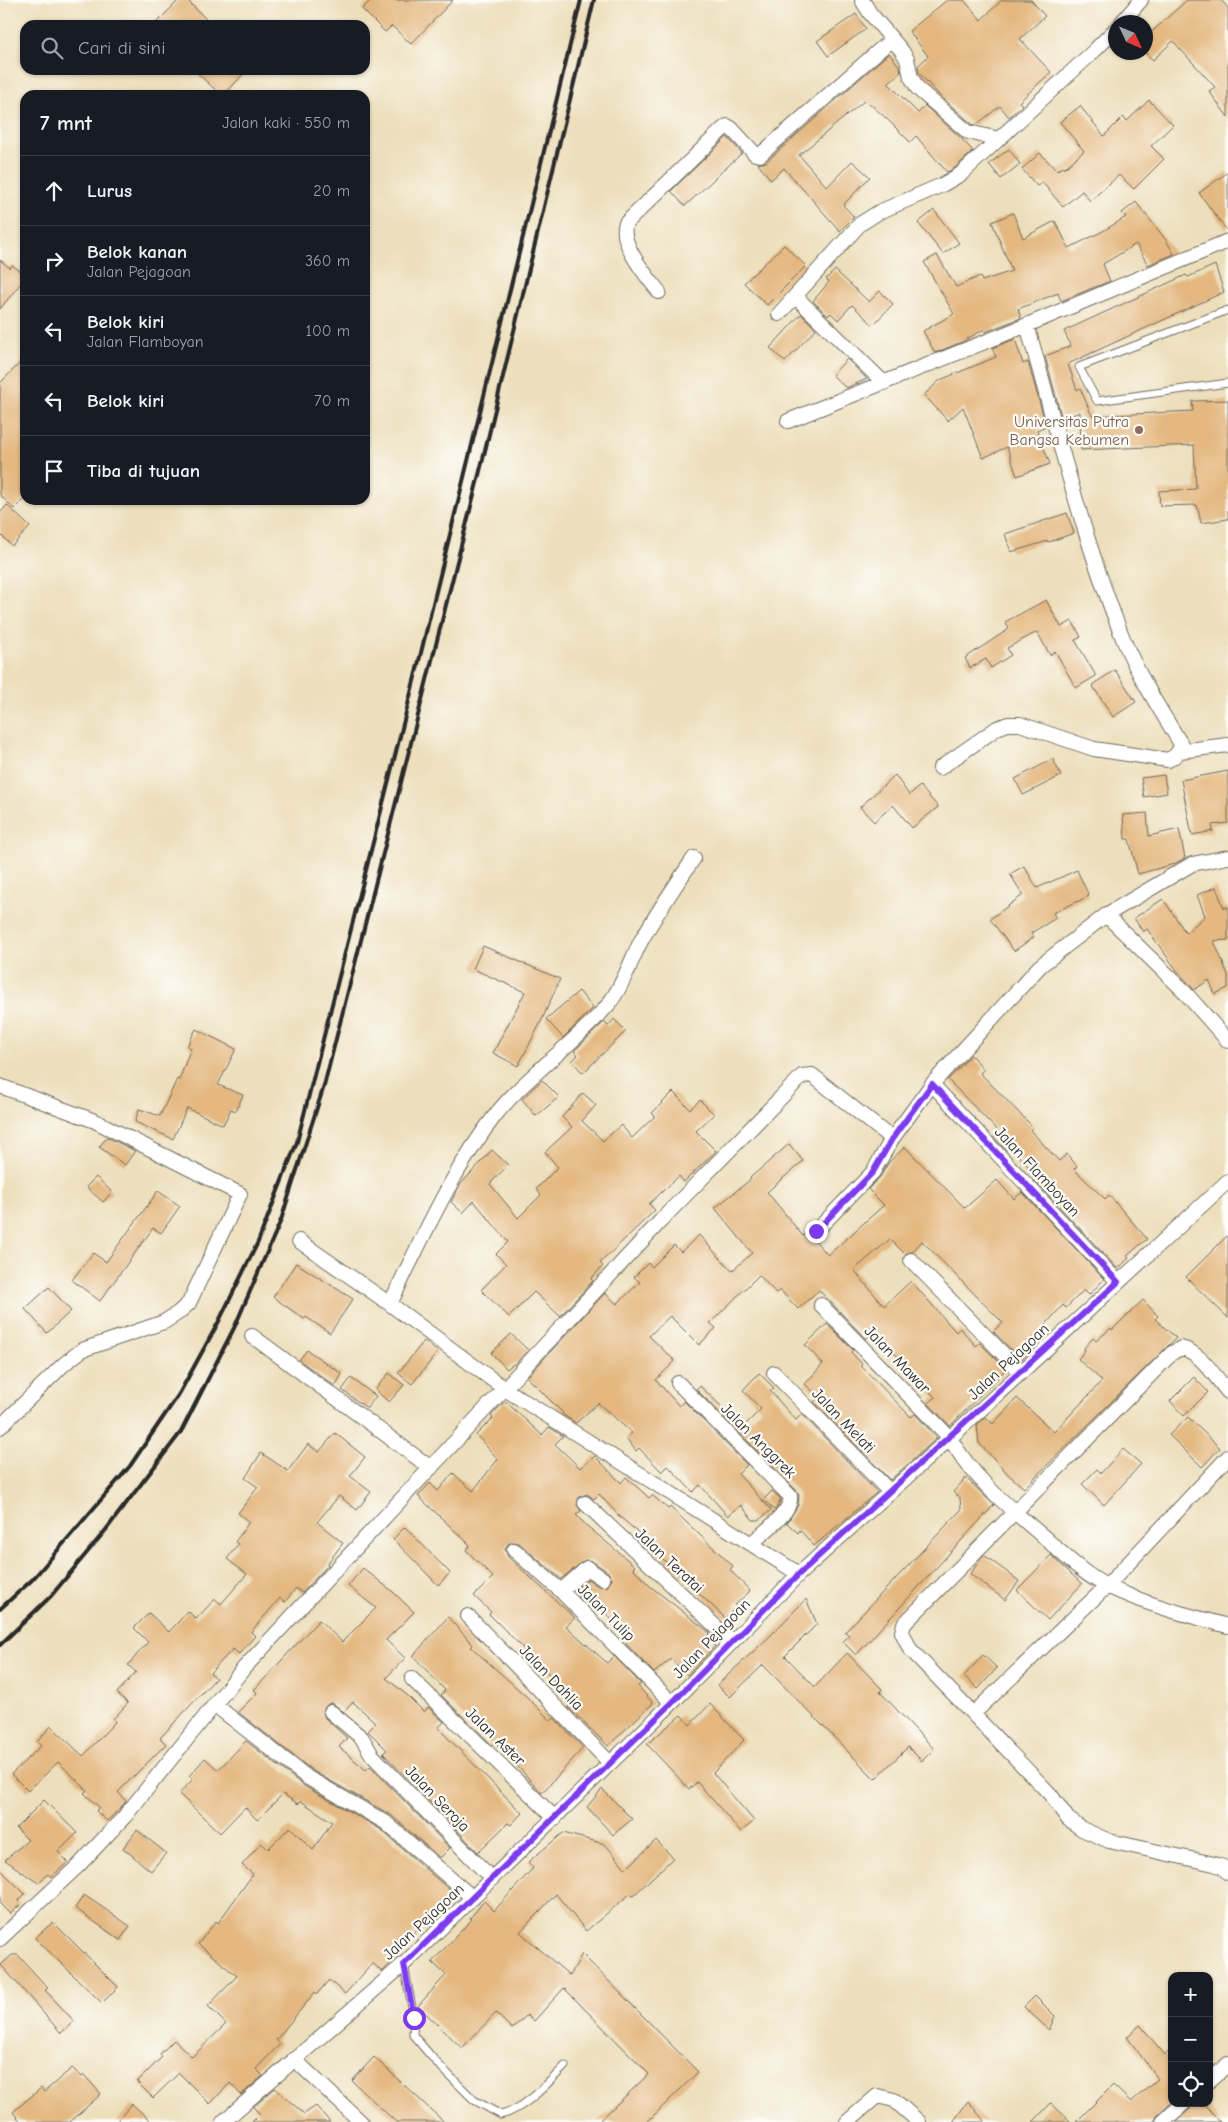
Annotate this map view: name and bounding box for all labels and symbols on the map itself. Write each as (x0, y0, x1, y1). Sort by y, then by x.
north arrow (1108, 15, 1153, 60)
place label: Universitas Putra Bangsa Kebumen (1009, 413, 1129, 449)
marker: Universitas Putra Bangsa Kebumen (1133, 424, 1145, 436)
street label: Jalan Flamboyan (991, 1123, 1084, 1221)
route end (805, 1220, 828, 1243)
street label: Jalan Pejagoan (965, 1320, 1053, 1404)
street label: Jalan Mawar (861, 1322, 934, 1398)
street label: Jalan Melati (808, 1385, 879, 1457)
street label: Jalan Anggrek (717, 1400, 800, 1482)
street label: Jalan Teratai (631, 1525, 707, 1597)
street label: Jalan Tulip (574, 1580, 639, 1645)
street label: Jalan Pejagoan (669, 1595, 754, 1682)
street label: Jalan Dahlia (516, 1641, 587, 1714)
street label: Jalan Aster (462, 1704, 529, 1770)
street label: Jalan Seroja (401, 1762, 473, 1835)
street label: Jalan Pejagoan (380, 1880, 468, 1964)
route start (403, 2007, 426, 2030)

